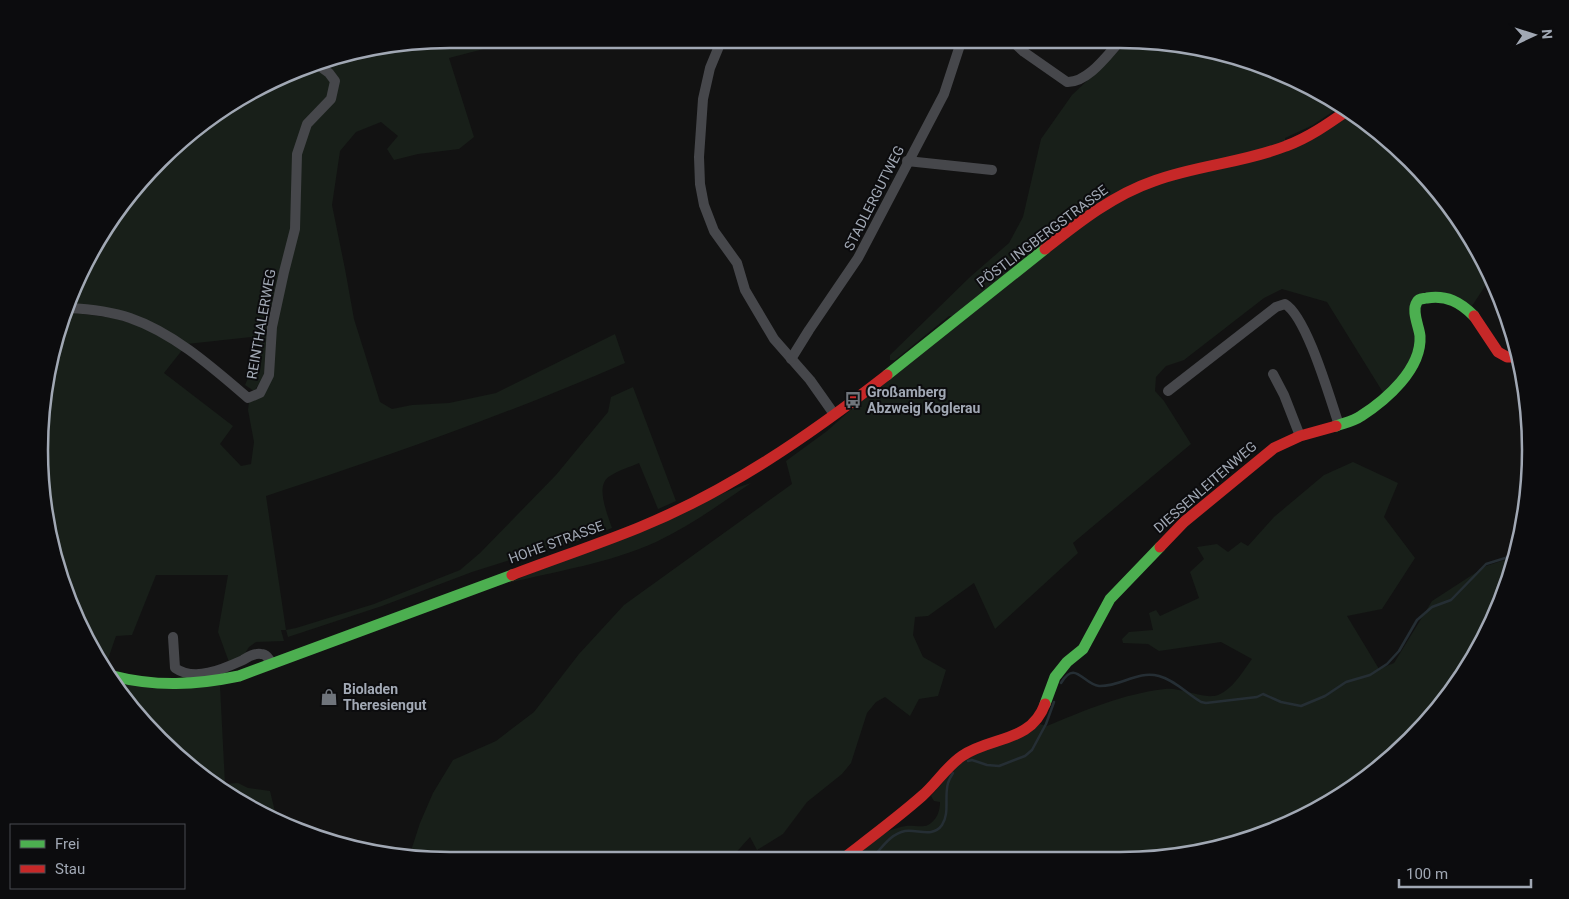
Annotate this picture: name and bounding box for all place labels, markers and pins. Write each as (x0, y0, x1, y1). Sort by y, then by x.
place label: Großamberg Abzweig Koglerau (867, 384, 981, 416)
bus stop icon: Großamberg Abzweig Koglerau (843, 390, 863, 410)
place label: Bioladen Theresiengut (343, 681, 427, 713)
shop icon: Bioladen Theresiengut (319, 687, 339, 707)

